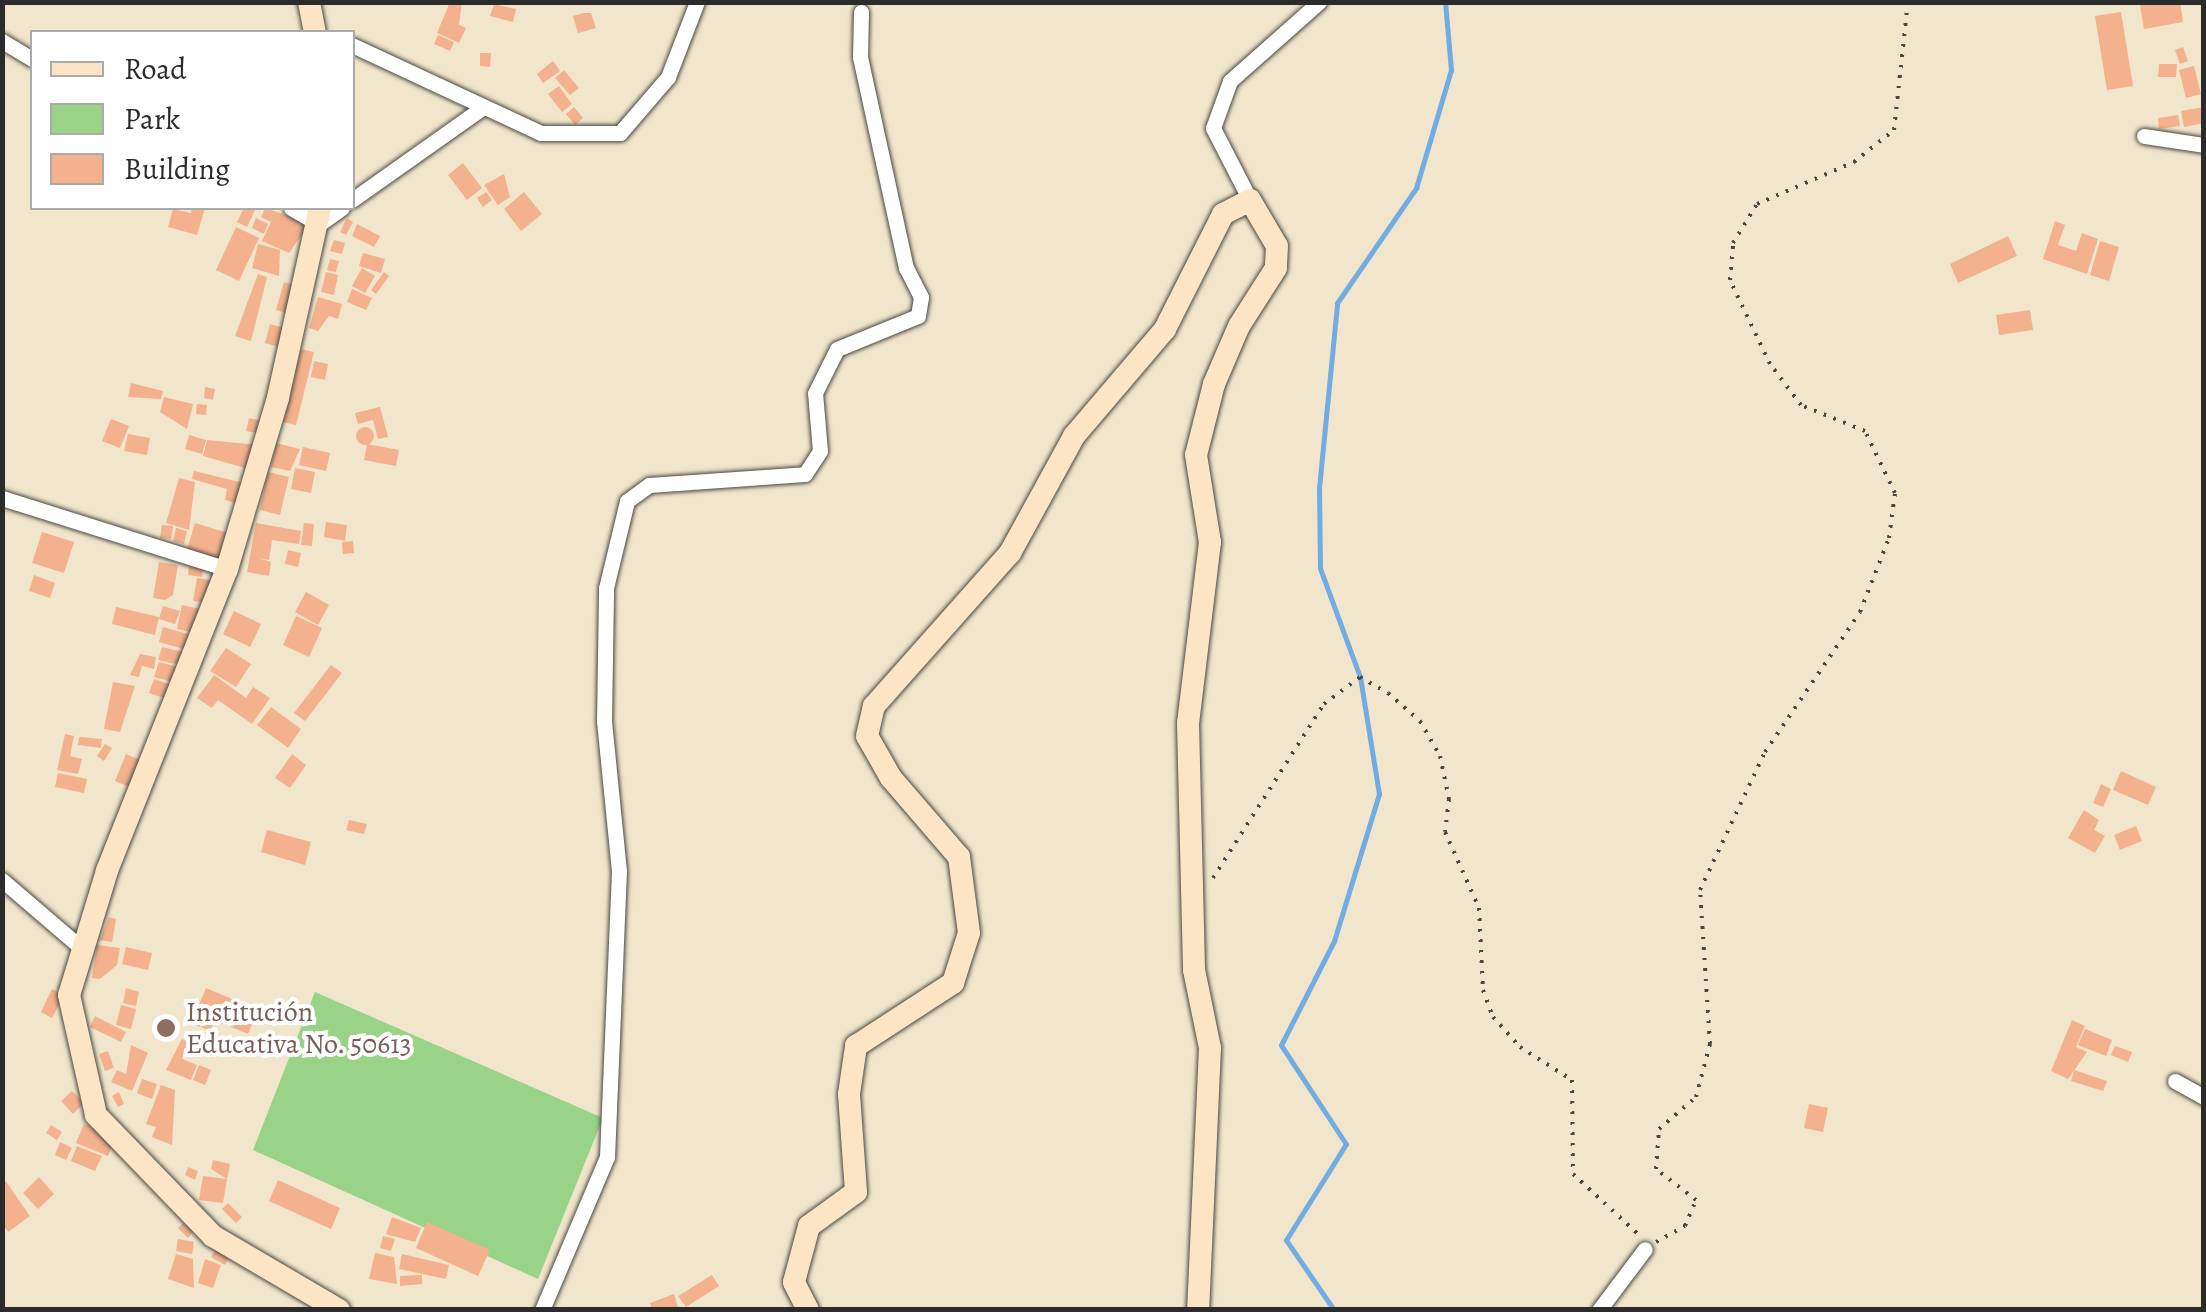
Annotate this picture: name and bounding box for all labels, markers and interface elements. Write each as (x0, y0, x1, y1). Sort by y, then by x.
legend (30, 30, 355, 210)
text: Road (124, 49, 186, 89)
text: Park (124, 99, 180, 139)
text: Building (124, 149, 230, 189)
place label: Institución Educativa No. 50613 (186, 995, 412, 1061)
marker: Institución Educativa No. 50613 (155, 1017, 177, 1039)

